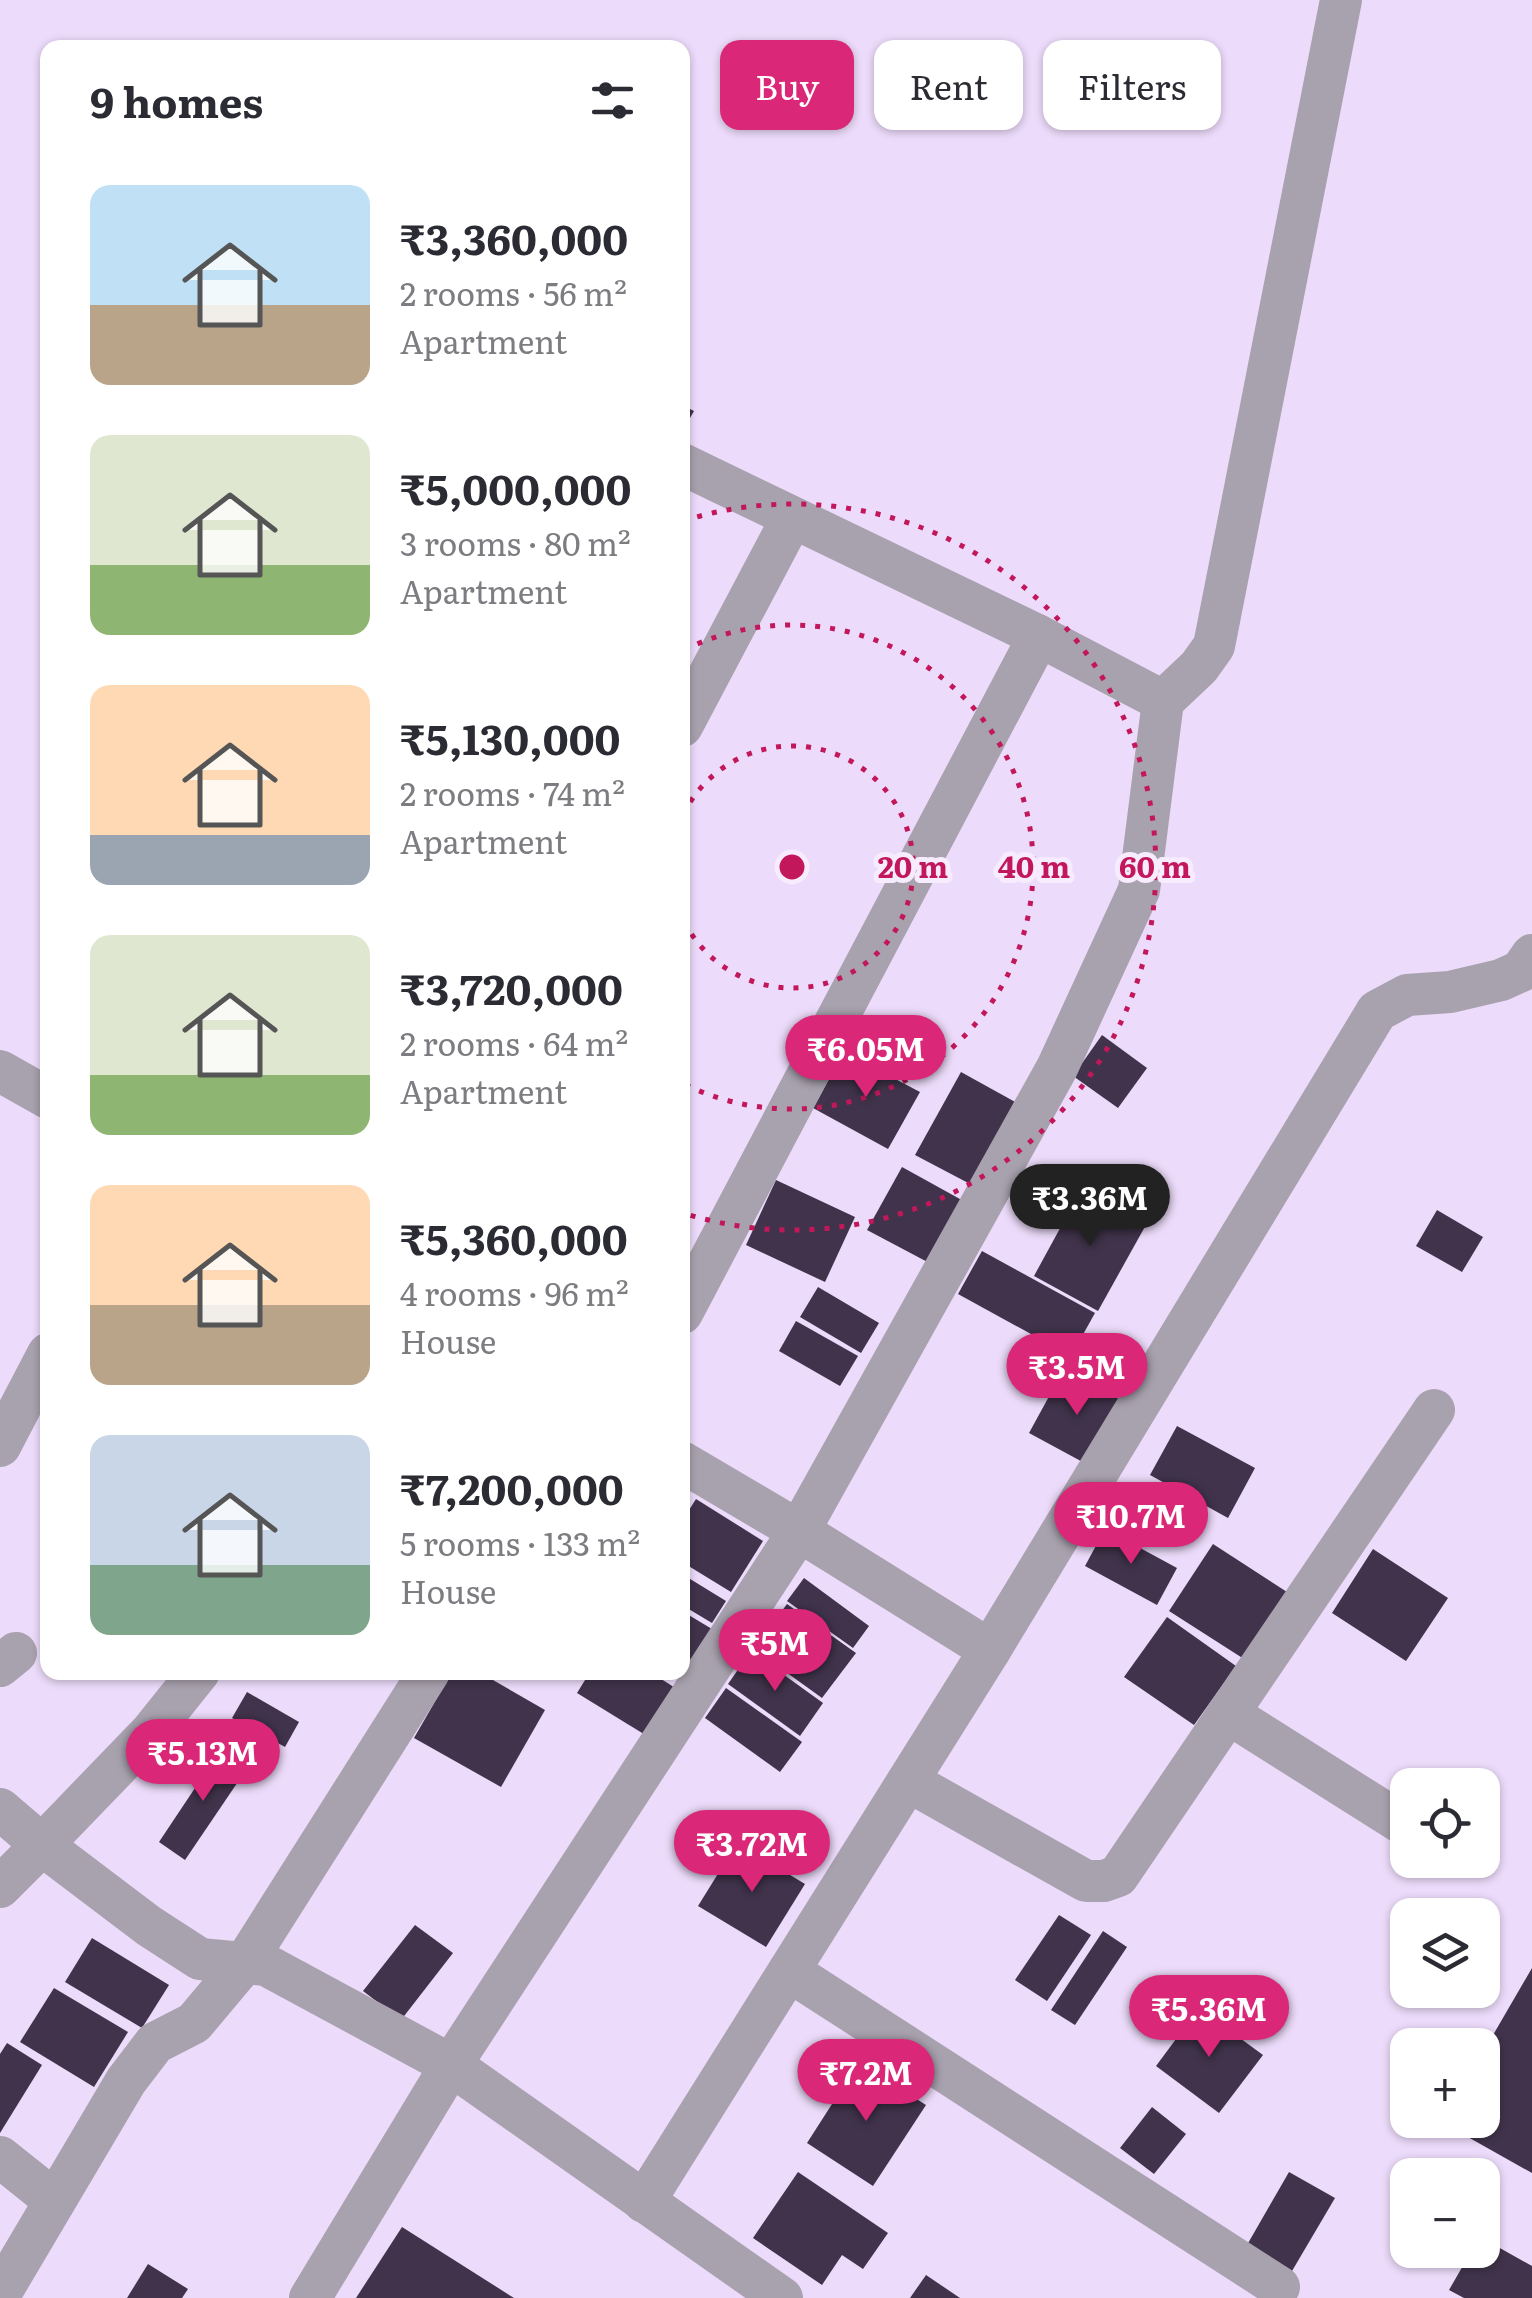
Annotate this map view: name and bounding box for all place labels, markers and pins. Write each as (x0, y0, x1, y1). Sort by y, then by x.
centre of rings (774, 849, 810, 885)
pin: ₹6.05M (785, 1015, 947, 1100)
pin: ₹3.36M (1009, 1164, 1171, 1249)
pin: ₹3.5M (1007, 1333, 1147, 1418)
pin: ₹10.7M (1050, 1482, 1212, 1567)
pin: ₹5M (727, 1609, 823, 1694)
pin: ₹5.13M (122, 1719, 284, 1804)
pin: ₹3.72M (671, 1810, 833, 1895)
pin: ₹5.36M (1128, 1975, 1290, 2060)
pin: ₹7.2M (796, 2039, 936, 2124)

